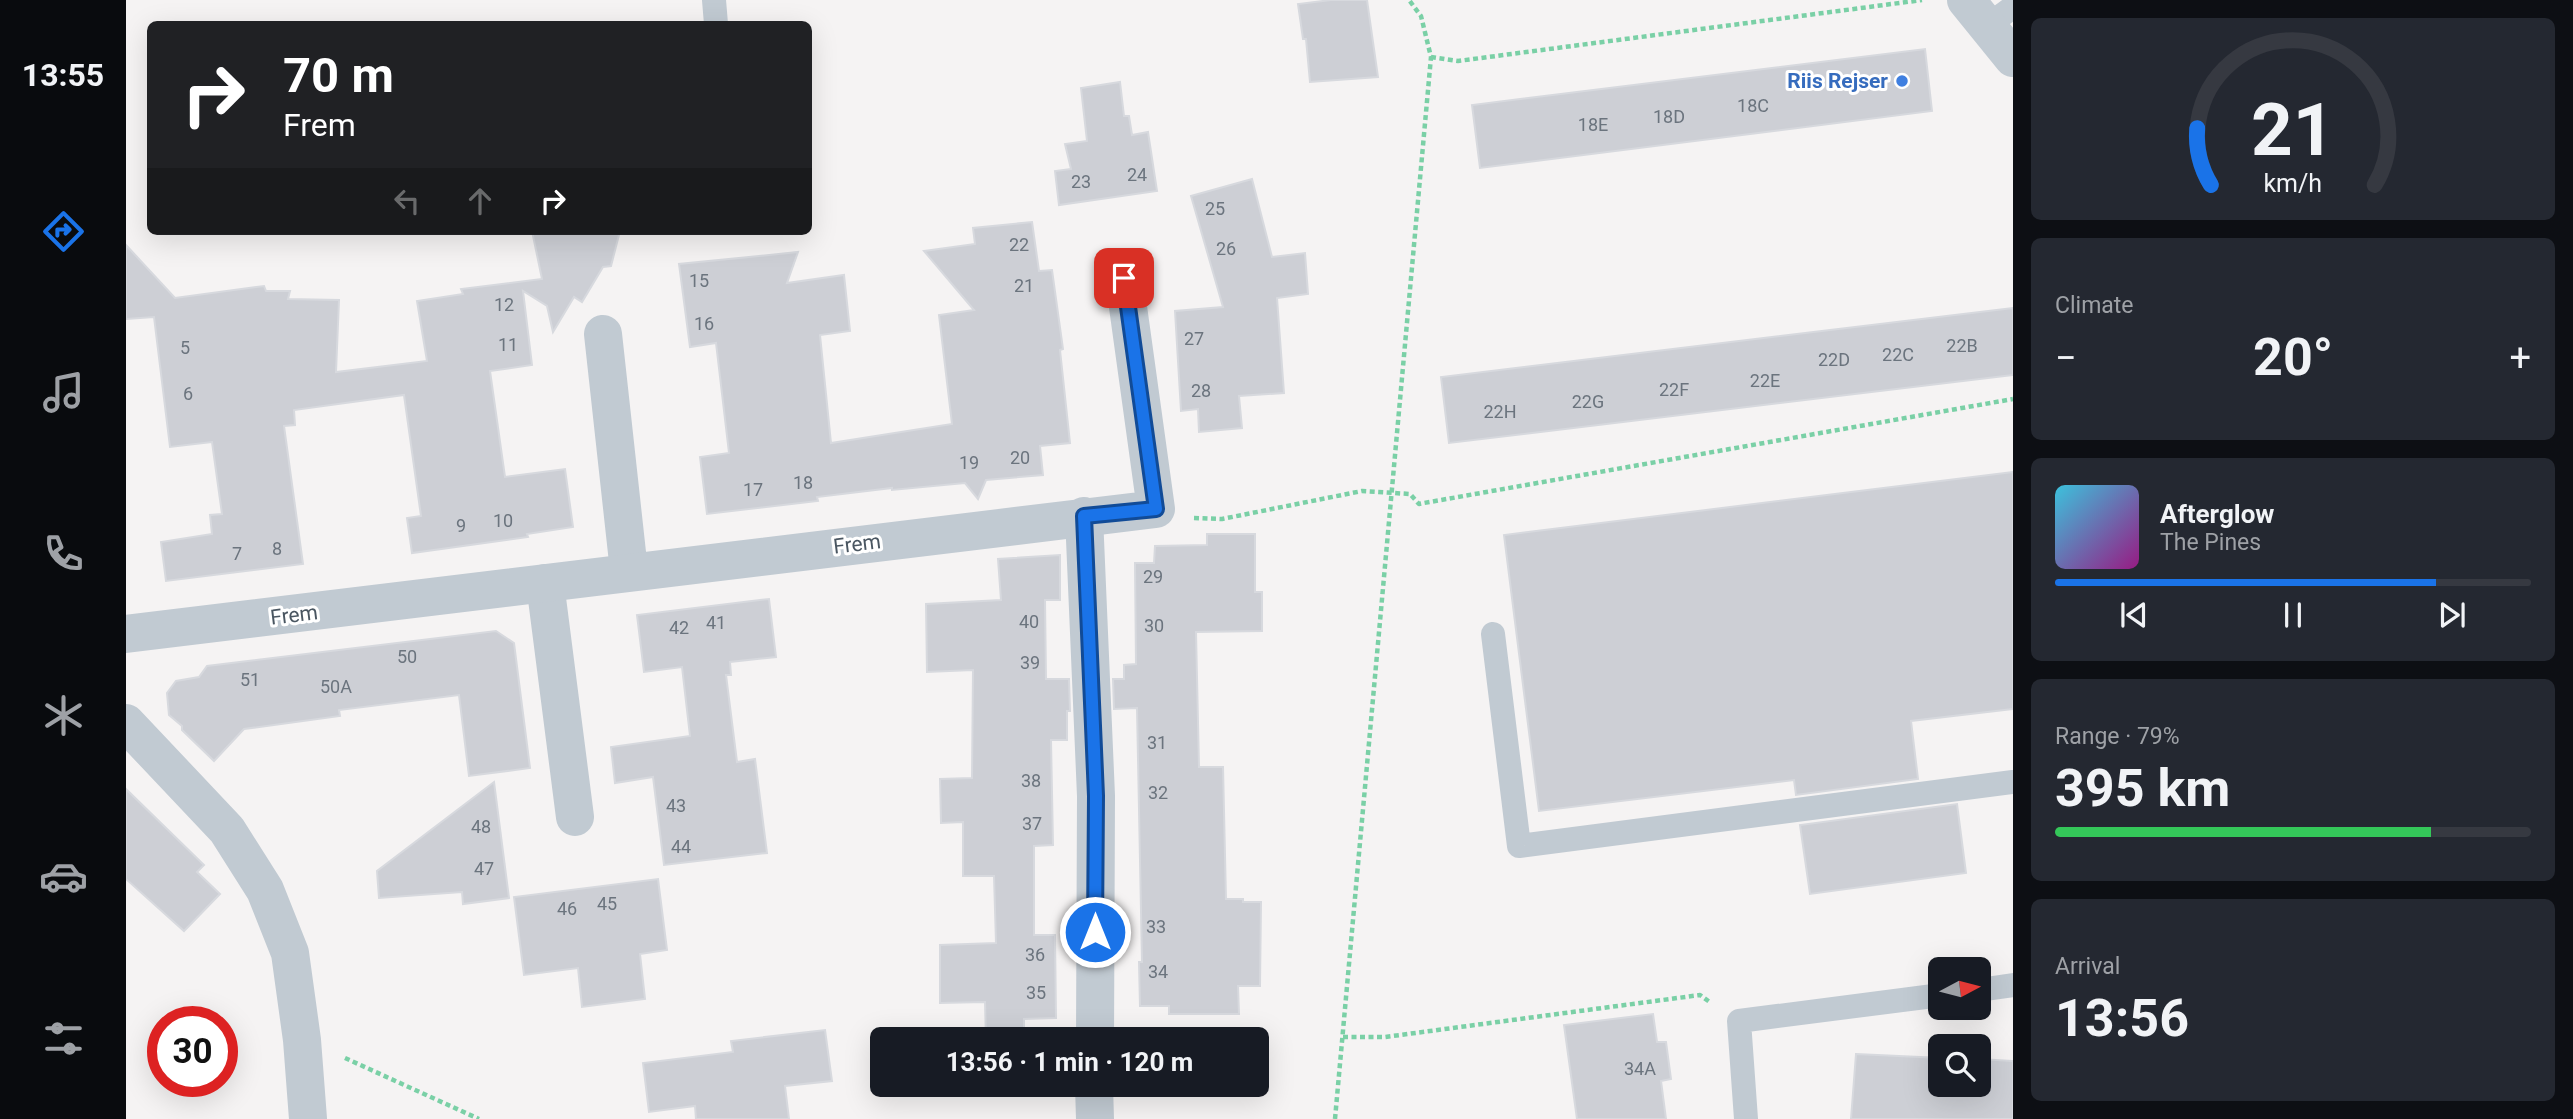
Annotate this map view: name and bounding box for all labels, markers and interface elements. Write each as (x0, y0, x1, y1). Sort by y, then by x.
text: 70 m (283, 47, 394, 104)
icon: right (168, 49, 259, 140)
text: 13:55 (22, 56, 104, 94)
place label: Riis Rejser (1787, 69, 1888, 93)
marker: Riis Rejser (1894, 73, 1910, 89)
text: 21 (2251, 87, 2335, 173)
house number: 18C (1737, 95, 1769, 116)
text: Frem (283, 106, 356, 144)
house number: 18D (1653, 106, 1685, 127)
house number: 18E (1578, 114, 1608, 135)
house number: 24 (1127, 164, 1147, 185)
text: km/h (2264, 169, 2322, 198)
house number: 23 (1071, 171, 1091, 192)
icon: left (388, 182, 426, 220)
icon: ahead (461, 182, 499, 220)
icon: right (534, 182, 572, 220)
house number: 25 (1205, 198, 1225, 219)
icon: directions (39, 207, 88, 256)
house number: 22 (1009, 234, 1029, 255)
house number: 26 (1216, 238, 1236, 259)
pin (1094, 248, 1154, 308)
icon: arrive (1105, 259, 1143, 297)
house number: 15 (689, 270, 709, 291)
house number: 21 (1014, 275, 1034, 296)
text: Climate (2055, 292, 2134, 319)
house number: 12 (494, 294, 514, 315)
house number: 16 (694, 313, 714, 334)
text: 20° (2253, 327, 2333, 388)
house number: 27 (1184, 328, 1204, 349)
house number: 11 (498, 334, 518, 355)
house number: 22B (1946, 335, 1978, 356)
text: − (2055, 336, 2077, 380)
text: + (2509, 336, 2531, 380)
house number: 5 (180, 337, 190, 358)
house number: 22C (1882, 344, 1914, 365)
house number: 22D (1818, 349, 1850, 370)
icon: music (39, 368, 88, 417)
house number: 22E (1750, 370, 1780, 391)
house number: 22F (1659, 379, 1689, 400)
house number: 28 (1191, 380, 1211, 401)
house number: 6 (183, 383, 193, 404)
house number: 22G (1572, 391, 1604, 412)
house number: 22H (1483, 401, 1517, 422)
house number: 20 (1010, 447, 1030, 468)
house number: 19 (959, 452, 979, 473)
house number: 18 (793, 472, 813, 493)
house number: 17 (743, 479, 763, 500)
text: Afterglow (2160, 499, 2274, 529)
house number: 10 (493, 510, 513, 531)
house number: 9 (456, 515, 466, 536)
icon: phone (39, 529, 88, 578)
street label: Frem (832, 529, 882, 559)
text: The Pines (2160, 529, 2261, 556)
house number: 8 (272, 538, 282, 559)
house number: 7 (232, 543, 242, 564)
house number: 29 (1143, 566, 1163, 587)
icon: previous (2115, 596, 2153, 634)
icon: pause (2274, 596, 2312, 634)
icon: next (2433, 596, 2471, 634)
street label: Frem (269, 600, 319, 630)
house number: 40 (1019, 611, 1039, 632)
house number: 41 (706, 612, 726, 633)
house number: 30 (1144, 615, 1164, 636)
house number: 42 (669, 617, 689, 638)
house number: 50 (397, 646, 417, 667)
house number: 39 (1020, 652, 1040, 673)
house number: 51 (240, 669, 260, 690)
house number: 50A (320, 676, 352, 697)
icon: climate (39, 691, 88, 740)
text: Range · 79% (2055, 723, 2180, 750)
house number: 31 (1147, 732, 1167, 753)
text: 395 km (2055, 758, 2230, 819)
house number: 38 (1021, 770, 1041, 791)
house number: 32 (1148, 782, 1168, 803)
house number: 43 (666, 795, 686, 816)
house number: 37 (1022, 813, 1042, 834)
house number: 48 (471, 816, 491, 837)
house number: 44 (671, 836, 691, 857)
icon: car (39, 852, 88, 901)
house number: 47 (474, 858, 494, 879)
house number: 45 (597, 893, 617, 914)
position arrow (1058, 895, 1132, 969)
house number: 46 (557, 898, 577, 919)
house number: 33 (1146, 916, 1166, 937)
house number: 36 (1025, 944, 1045, 965)
text: Arrival (2055, 953, 2120, 980)
north arrow (1928, 957, 1992, 1020)
map controls (1928, 957, 1991, 1097)
house number: 34 (1148, 961, 1168, 982)
house number: 35 (1026, 982, 1046, 1003)
text: 13:56 (2055, 988, 2189, 1049)
speed limit sign: 30 (147, 1006, 238, 1097)
icon: filters (39, 1014, 88, 1063)
button: search (1928, 1034, 1991, 1097)
text: 13:56 · 1 min · 120 m (946, 1047, 1193, 1077)
house number: 34A (1624, 1058, 1656, 1079)

